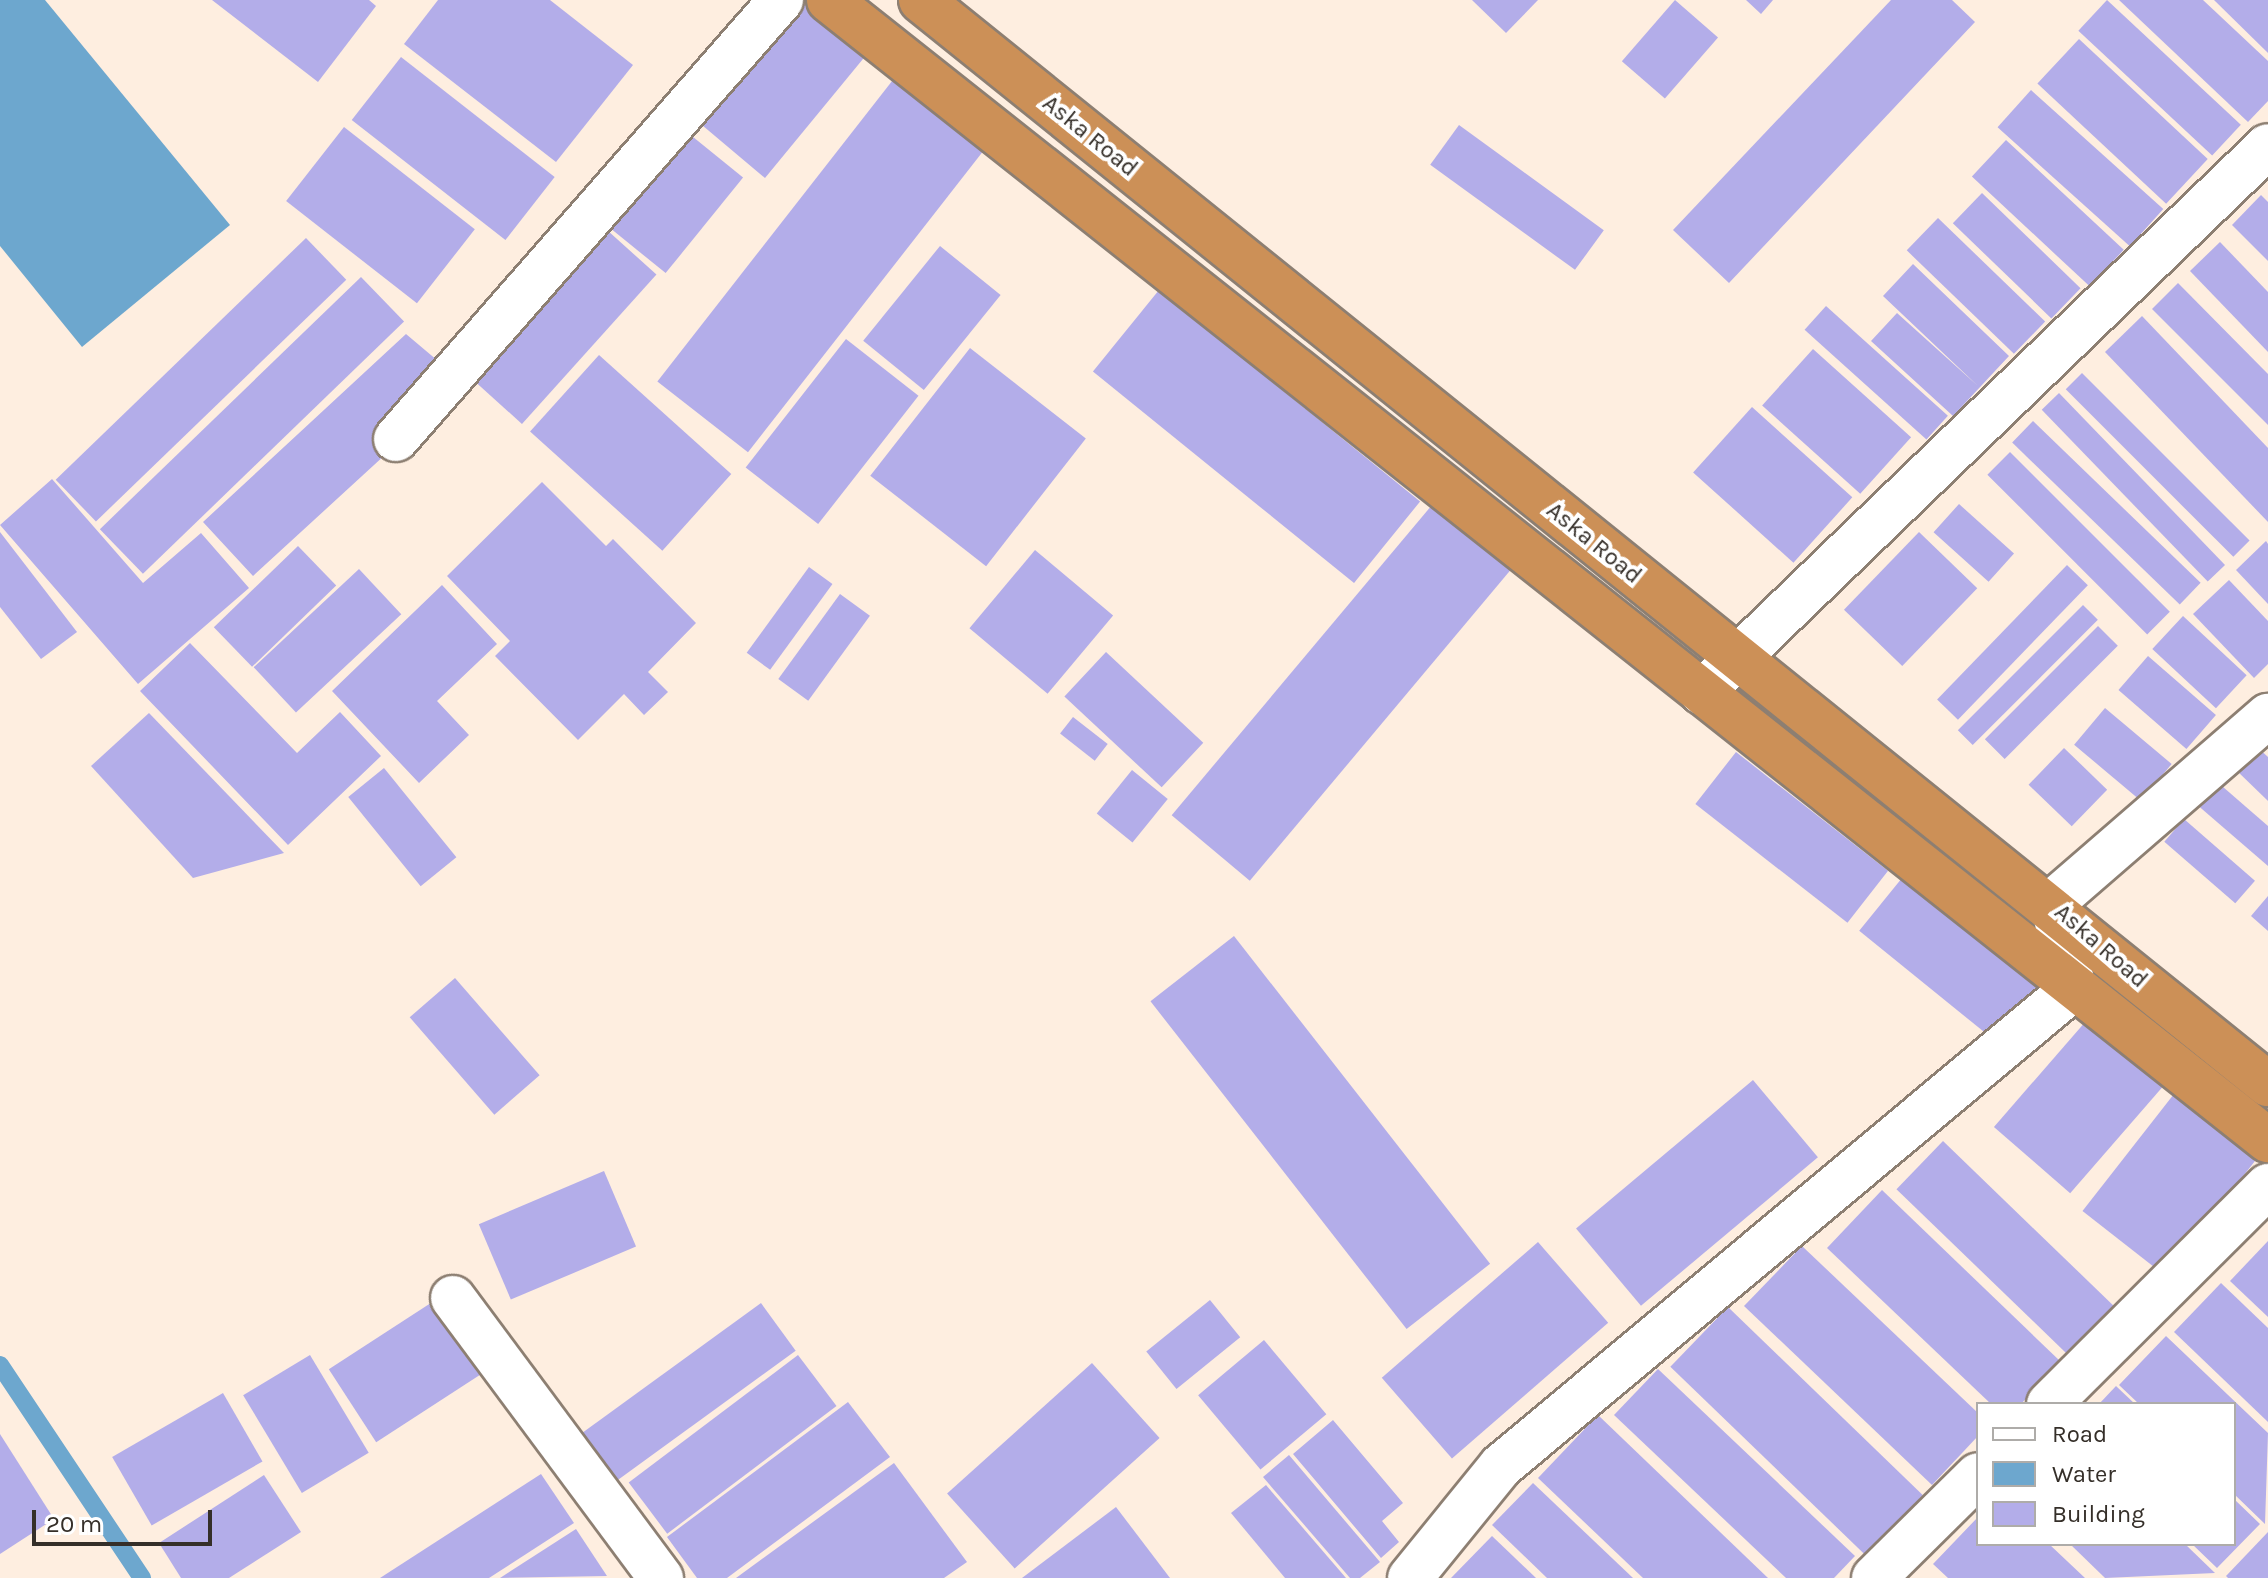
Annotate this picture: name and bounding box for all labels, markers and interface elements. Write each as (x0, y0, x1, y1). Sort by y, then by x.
street label: Aska Road (1037, 89, 1143, 183)
street label: Aska Road (1541, 496, 1647, 590)
street label: Aska Road (2049, 898, 2153, 994)
legend (1976, 1402, 2236, 1546)
text: Road (2052, 1420, 2107, 1448)
text: Water (2052, 1460, 2116, 1488)
scale bar (36, 1494, 216, 1544)
text: Building (2052, 1500, 2145, 1528)
text: 20 m (46, 1510, 102, 1538)

